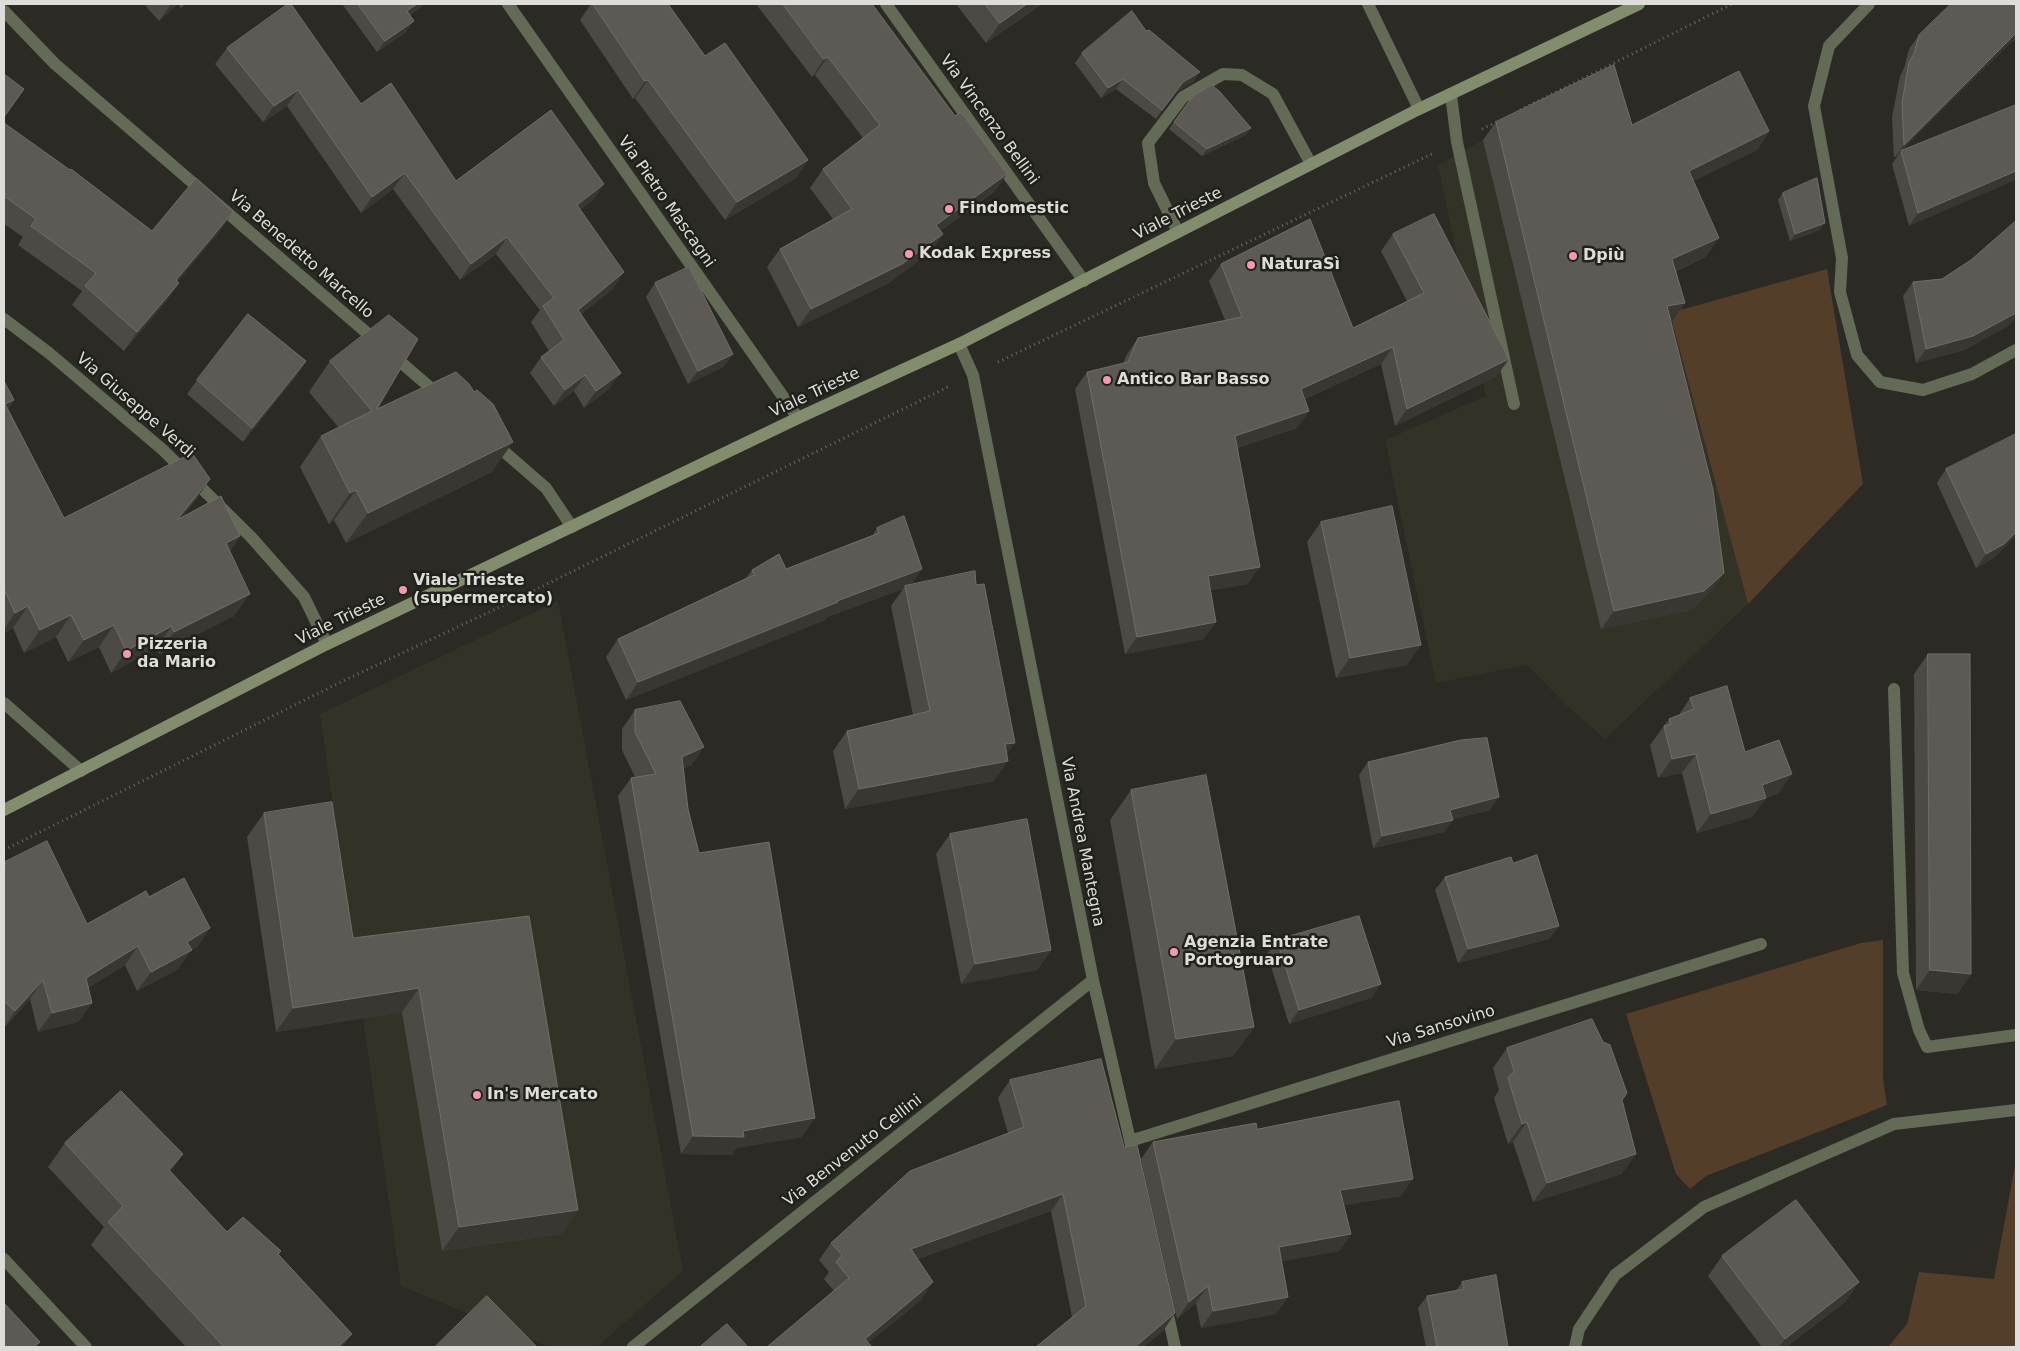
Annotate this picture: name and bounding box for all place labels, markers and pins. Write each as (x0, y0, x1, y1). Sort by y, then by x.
place label: Findomestic (959, 199, 1069, 219)
marker: Findomestic (943, 203, 955, 215)
place label: Kodak Express (919, 244, 1051, 264)
place label: Dpiù (1583, 246, 1625, 266)
marker: Kodak Express (903, 248, 915, 260)
marker: Dpiù (1567, 250, 1579, 262)
place label: NaturaSì (1261, 255, 1340, 275)
marker: NaturaSì (1245, 259, 1257, 271)
place label: Antico Bar Basso (1117, 370, 1269, 390)
marker: Antico Bar Basso (1101, 374, 1113, 386)
place label: Viale Trieste (supermercato) (413, 571, 553, 609)
marker: Viale Trieste (supermercato) (397, 584, 409, 596)
place label: Pizzeria da Mario (137, 635, 216, 673)
marker: Pizzeria da Mario (121, 648, 133, 660)
place label: Agenzia Entrate Portogruaro (1184, 933, 1328, 971)
marker: Agenzia Entrate Portogruaro (1168, 946, 1180, 958)
place label: In's Mercato (487, 1085, 598, 1105)
marker: In's Mercato (471, 1089, 483, 1101)

